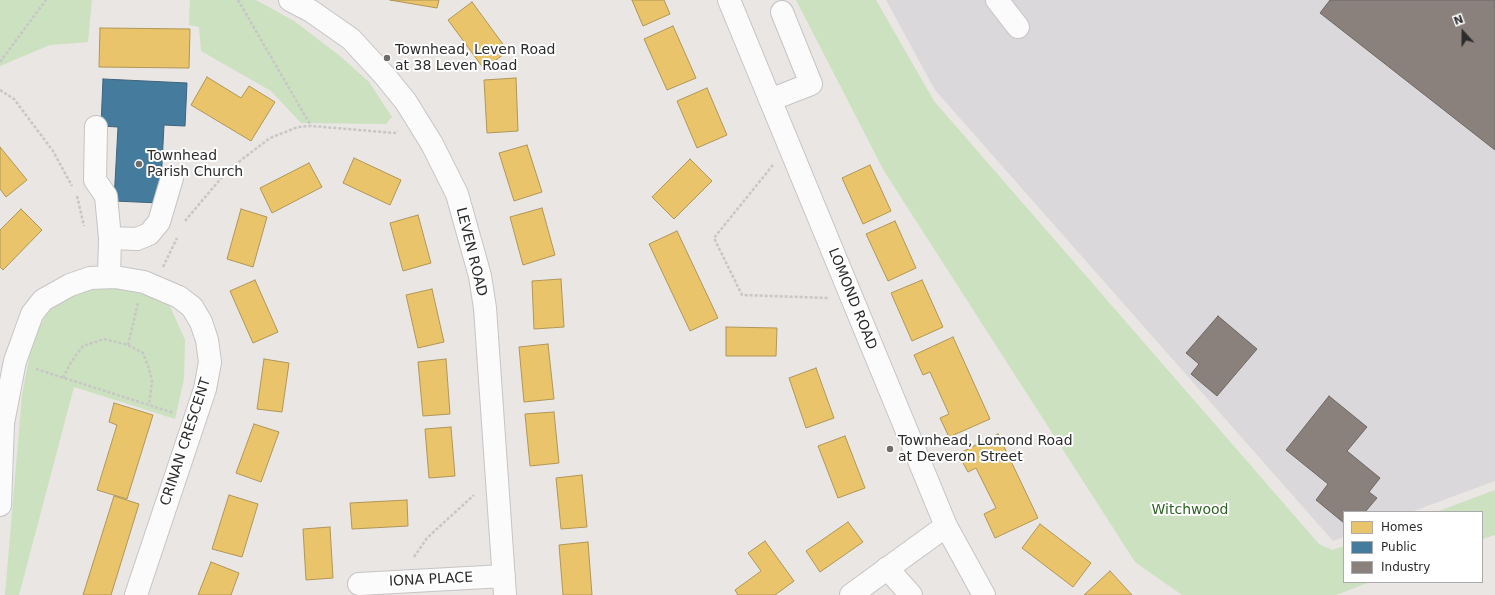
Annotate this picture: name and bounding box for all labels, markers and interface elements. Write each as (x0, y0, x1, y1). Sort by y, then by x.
north arrow (1443, 12, 1483, 52)
text: N (1452, 13, 1465, 28)
place label: Townhead, Leven Road at 38 Leven Road (395, 42, 555, 74)
marker: Townhead, Leven Road at 38 Leven Road (382, 53, 392, 63)
place label: Townhead Parish Church (147, 148, 243, 180)
marker: Townhead Parish Church (134, 159, 144, 169)
street label: LEVEN ROAD (452, 206, 490, 298)
street label: LOMOND ROAD (824, 246, 880, 352)
street label: CRINAN CRESCENT (157, 376, 215, 508)
place label: Townhead, Lomond Road at Deveron Street (898, 433, 1073, 466)
marker: Townhead, Lomond Road at Deveron Street (885, 444, 895, 454)
park label: Witchwood (1152, 502, 1228, 518)
legend (1343, 511, 1483, 583)
text: Homes (1381, 520, 1423, 534)
text: Public (1381, 540, 1417, 554)
text: Industry (1381, 560, 1430, 574)
street label: IONA PLACE (389, 569, 473, 591)

